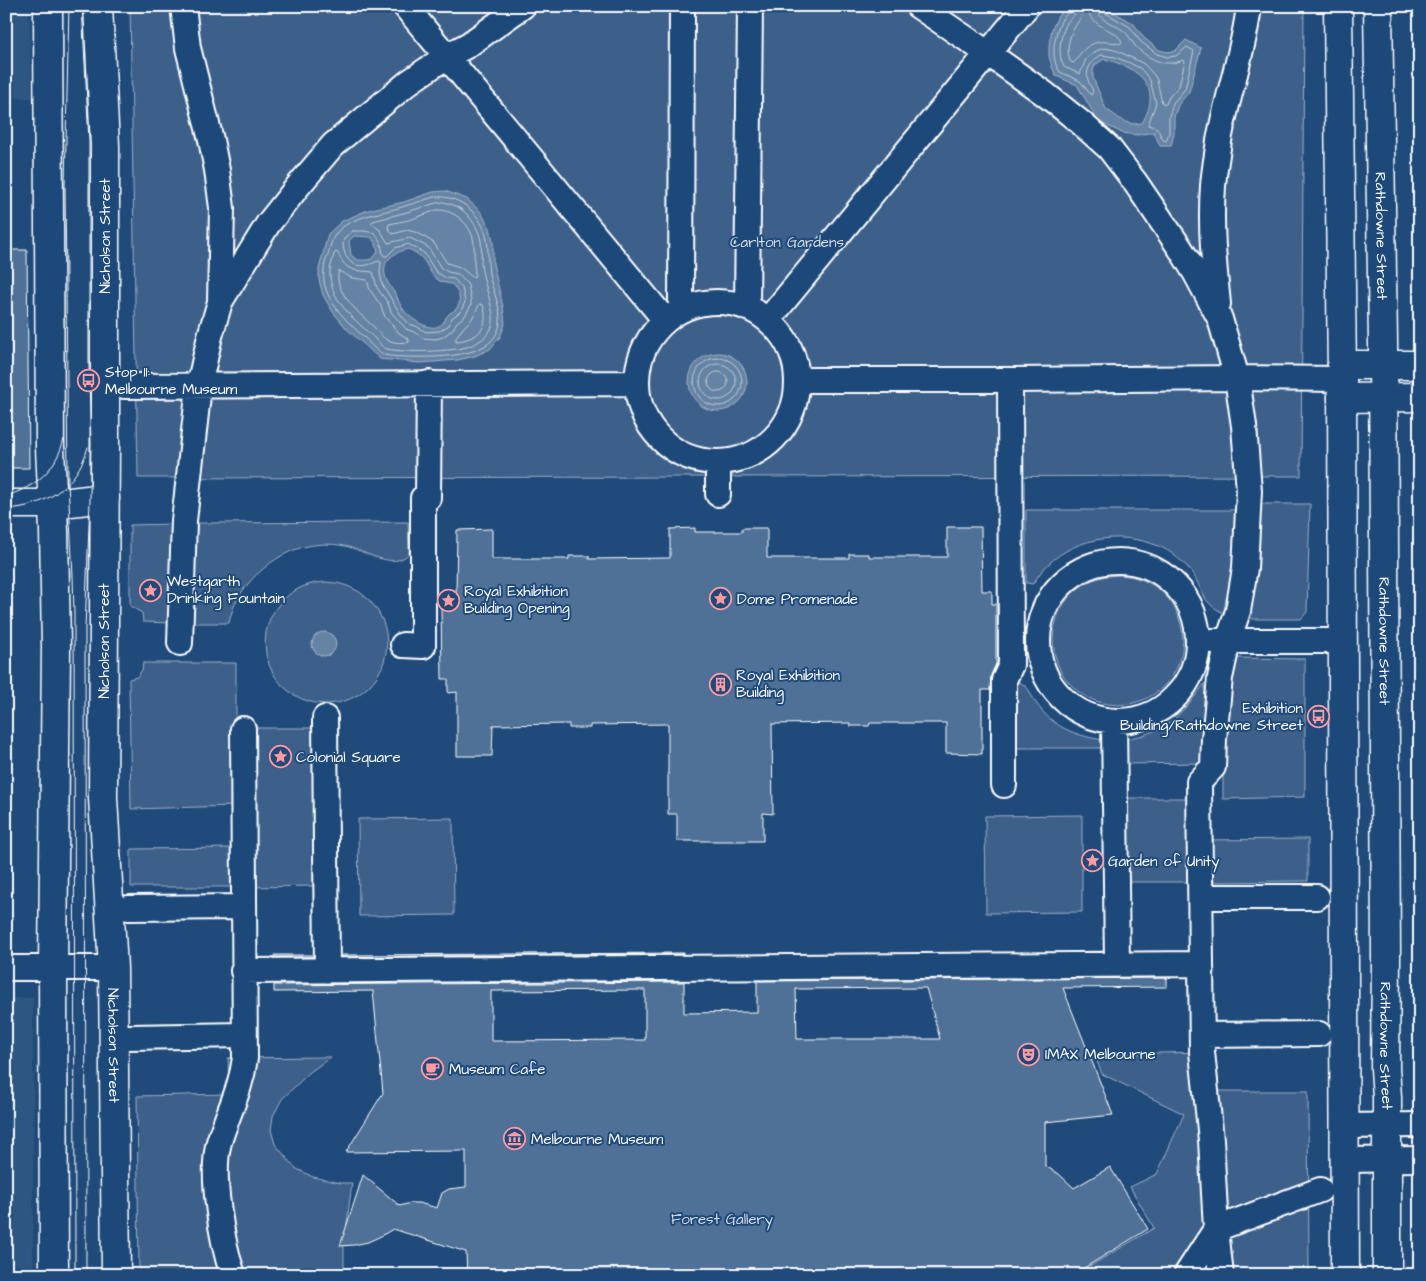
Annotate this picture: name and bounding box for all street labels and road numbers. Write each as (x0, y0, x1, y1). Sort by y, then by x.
street label: Rathdowne Street (1370, 172, 1393, 300)
street label: Nicholson Street (95, 178, 116, 294)
street label: Rathdowne Street (1374, 577, 1395, 705)
street label: Nicholson Street (94, 583, 115, 699)
street label: Rathdowne Street (1374, 982, 1398, 1110)
street label: Nicholson Street (103, 988, 125, 1103)

